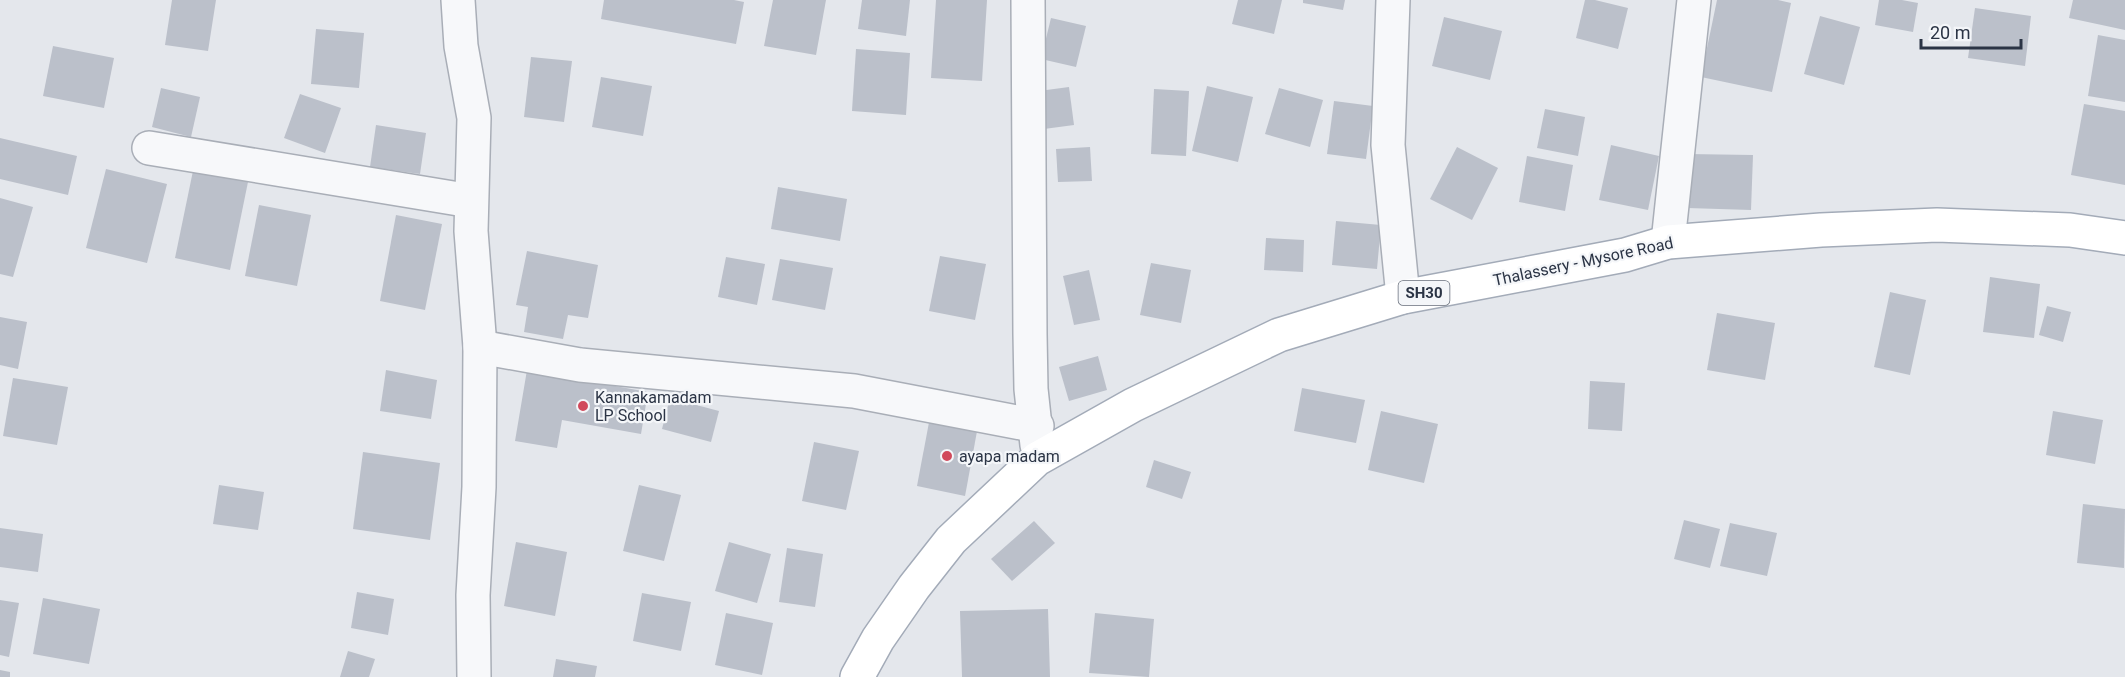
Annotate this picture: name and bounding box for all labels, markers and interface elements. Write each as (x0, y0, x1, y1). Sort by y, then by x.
scale bar (1921, 12, 2022, 50)
text: 20 m (1930, 22, 1970, 43)
street label: Thalassery - Mysore Road (1491, 233, 1675, 290)
road number: SH30 (1398, 281, 1450, 305)
place label: Kannakamadam LP School (595, 388, 711, 425)
marker: Kannakamadam LP School (576, 399, 590, 413)
place label: ayapa madam (959, 447, 1060, 466)
marker: ayapa madam (940, 449, 954, 463)

